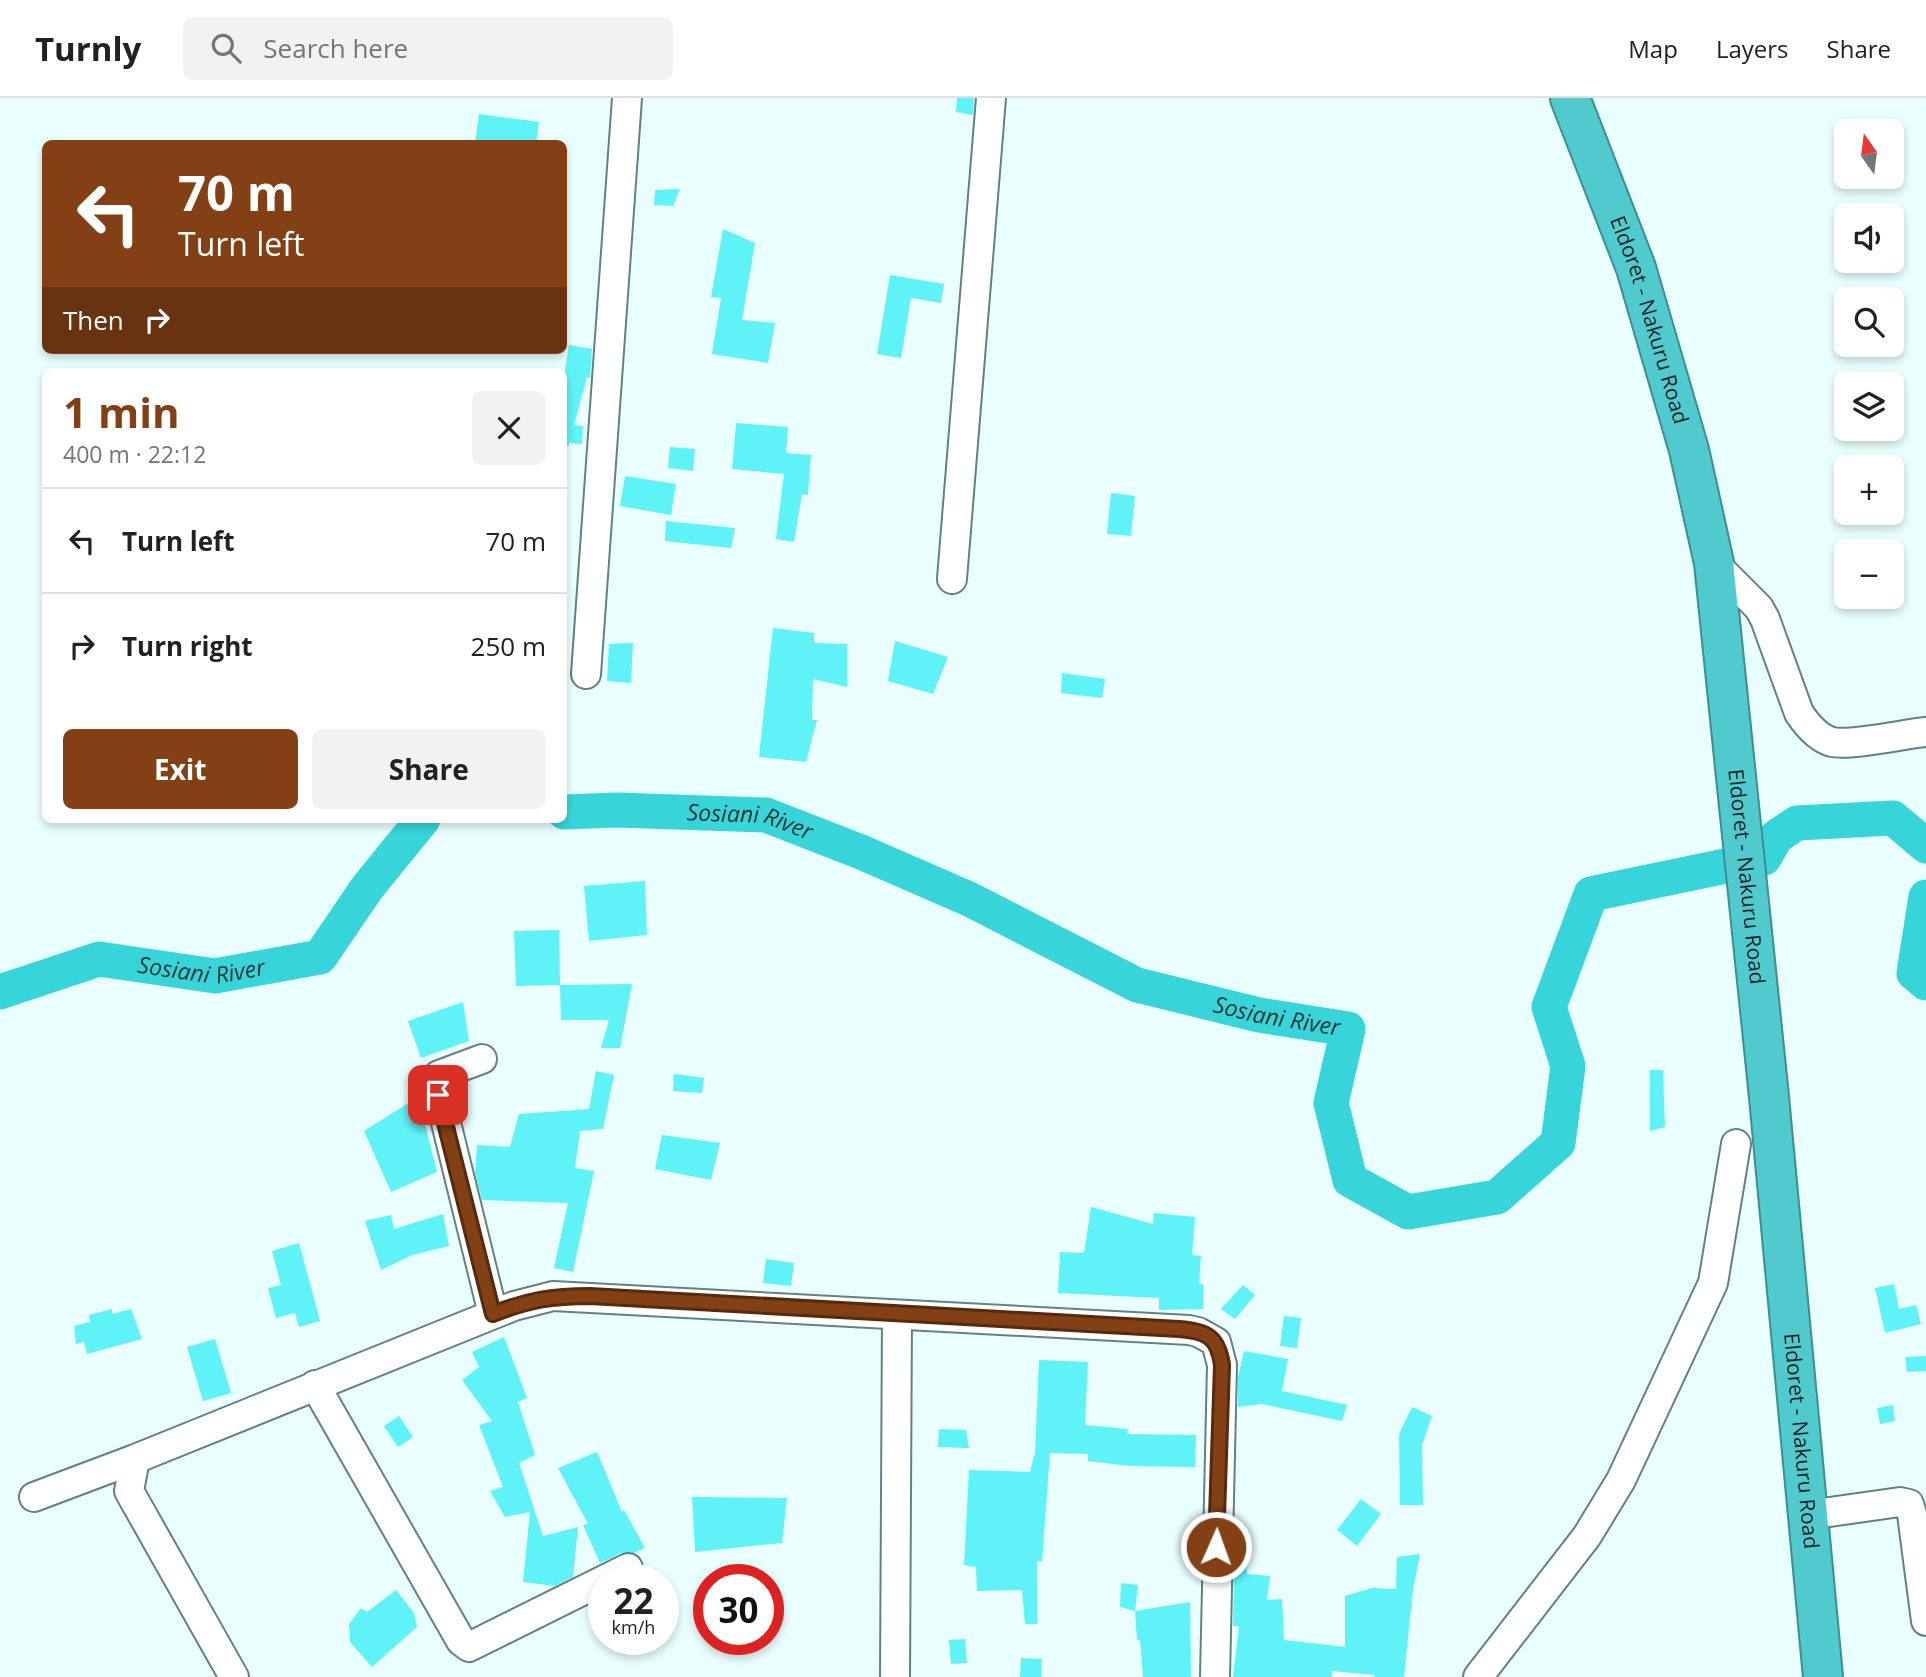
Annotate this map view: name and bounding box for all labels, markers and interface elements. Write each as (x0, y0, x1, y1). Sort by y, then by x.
search box (183, 17, 673, 80)
text: Turnly (35, 26, 141, 71)
icon: search (207, 29, 245, 67)
text: Search here (263, 30, 408, 66)
text: Map (1628, 32, 1678, 65)
text: Layers (1716, 32, 1789, 65)
text: Share (1827, 32, 1891, 65)
north arrow (1834, 119, 1904, 189)
map controls (1834, 119, 1904, 609)
text: 70 m (178, 159, 295, 225)
icon: left (63, 168, 154, 259)
button: sound (1834, 203, 1904, 273)
street label: Eldoret - Nakuru Road (1604, 212, 1696, 427)
text: Turn left (178, 222, 304, 265)
button: search (1834, 287, 1904, 357)
icon: right (138, 301, 176, 339)
text: Then (63, 302, 124, 338)
button: layers (1834, 371, 1904, 441)
text: 1 min (63, 383, 180, 440)
button: close (472, 391, 546, 465)
text: 400 m · 22:12 (63, 438, 206, 470)
button: + (1834, 455, 1904, 525)
icon: left (63, 522, 101, 560)
text: Turn left (122, 523, 234, 559)
text: 70 m (485, 523, 546, 559)
button: − (1834, 539, 1904, 609)
icon: right (63, 627, 101, 665)
text: Turn right (122, 628, 253, 664)
text: 250 m (471, 628, 546, 664)
button: Exit (63, 729, 298, 809)
button: Share (312, 729, 546, 809)
street label: Eldoret - Nakuru Road (1722, 767, 1772, 986)
water label: Sosiani River (686, 795, 819, 847)
water label: Sosiani River (136, 948, 268, 991)
water label: Sosiani River (1210, 987, 1344, 1043)
pin (408, 1065, 468, 1125)
icon: arrive (419, 1076, 457, 1114)
street label: Eldoret - Nakuru Road (1778, 1332, 1826, 1550)
position arrow (1179, 1510, 1253, 1584)
speed limit sign: 30 (693, 1564, 784, 1655)
text: 22 (613, 1577, 654, 1624)
text: km/h (612, 1615, 655, 1639)

